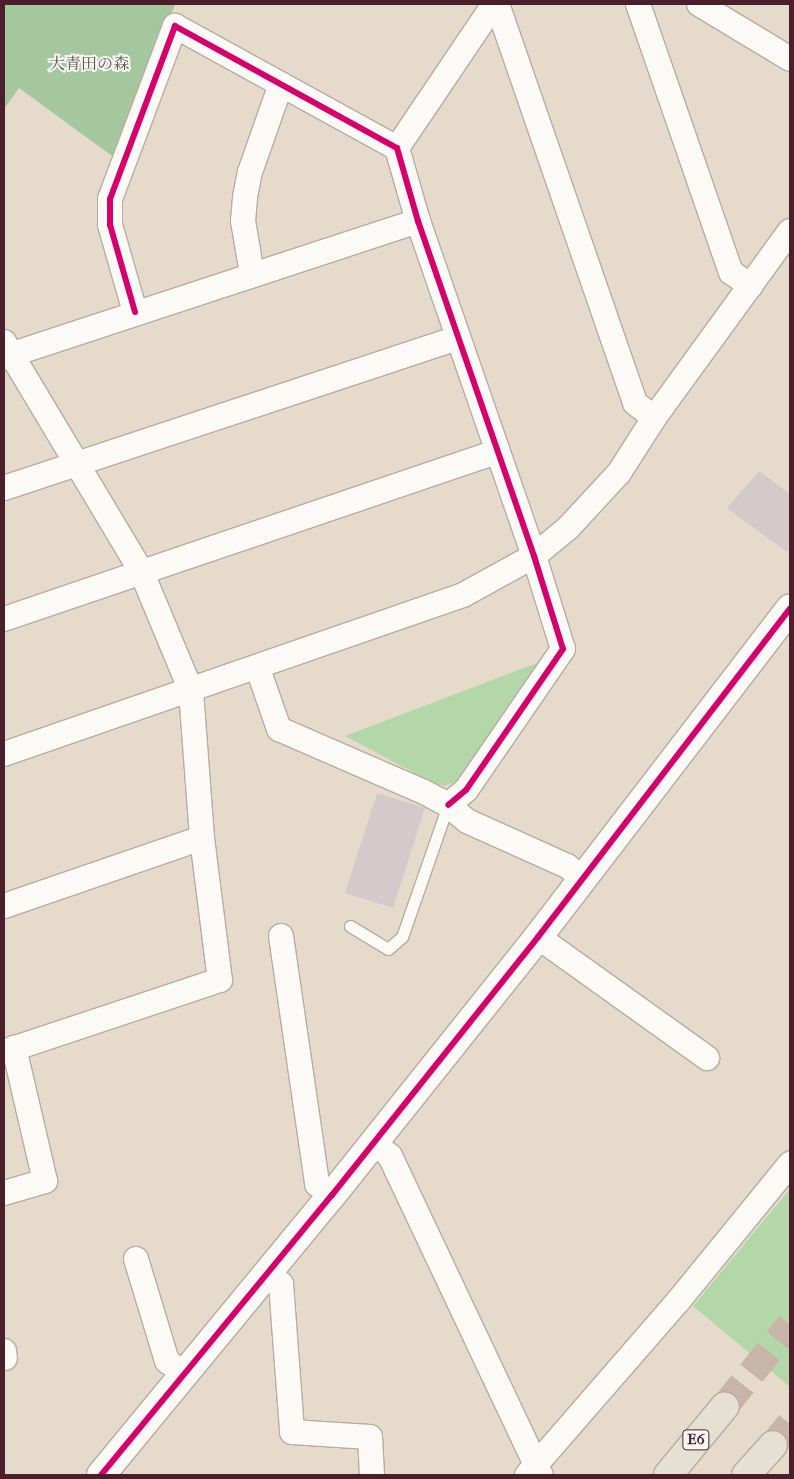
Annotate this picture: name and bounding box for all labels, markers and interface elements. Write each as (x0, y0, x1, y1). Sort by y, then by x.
park label: 大青田の森 (49, 54, 129, 74)
road number: E6 (682, 1428, 710, 1452)

